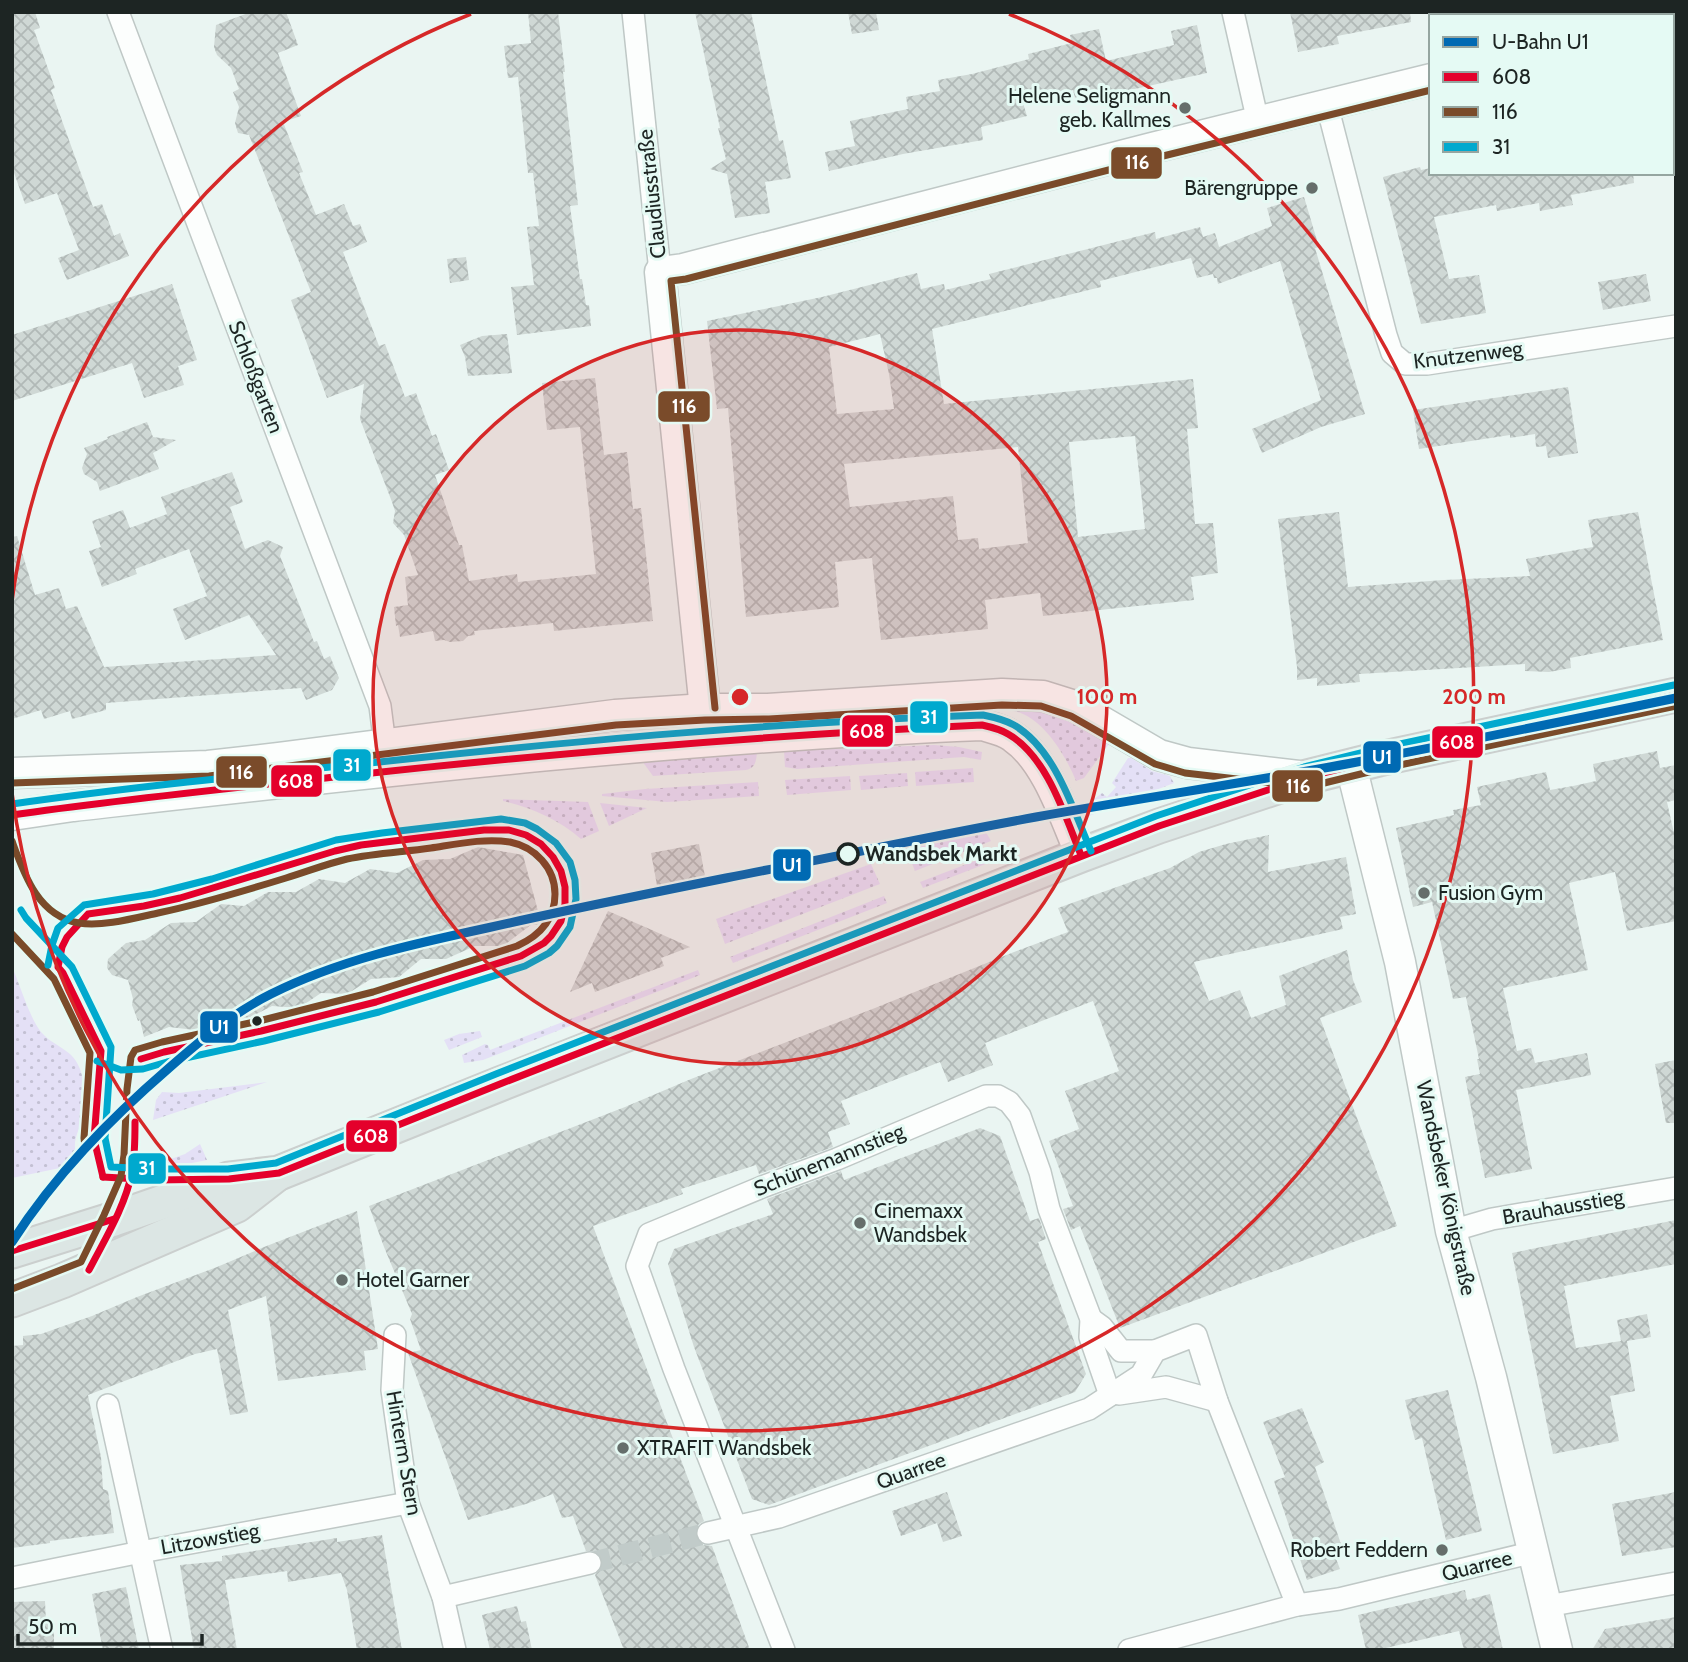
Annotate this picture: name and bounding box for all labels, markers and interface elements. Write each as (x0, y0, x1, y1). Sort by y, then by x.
legend (1429, 14, 1674, 175)
text: U-Bahn U1 (1492, 29, 1589, 54)
text: 608 (1492, 64, 1531, 89)
place label: Helene Seligmann geb. Kallmes (1008, 83, 1171, 132)
text: 116 (1492, 99, 1518, 124)
marker: Helene Seligmann geb. Kallmes (1177, 100, 1193, 116)
street label: Claudiusstraße (632, 128, 671, 260)
text: 31 (1492, 134, 1510, 159)
line badge: 116 (1110, 146, 1163, 180)
text: 116 (1125, 151, 1149, 174)
place label: Bärengruppe (1184, 175, 1298, 200)
marker: Bärengruppe (1304, 180, 1320, 196)
street label: Schloßgarten (224, 317, 289, 436)
street label: Knutzenweg (1412, 335, 1525, 374)
line badge: 116 (657, 390, 711, 423)
text: 116 (672, 395, 696, 418)
text: 100 m (1077, 684, 1137, 709)
text: 200 m (1442, 684, 1506, 709)
centre of rings (728, 685, 752, 709)
line badge: 31 (909, 700, 949, 734)
text: 31 (920, 706, 938, 729)
line badge: 608 (841, 714, 894, 748)
text: 608 (849, 720, 885, 743)
line badge: 608 (1431, 725, 1484, 759)
text: 608 (1439, 731, 1475, 754)
line badge: U1 (1362, 740, 1402, 774)
text: U1 (1372, 746, 1392, 769)
line badge: 31 (332, 748, 372, 782)
text: 31 (343, 754, 361, 777)
line badge: 116 (215, 755, 268, 789)
text: 116 (229, 761, 253, 784)
line badge: 608 (270, 764, 323, 798)
line badge: 116 (1271, 769, 1324, 803)
text: 608 (278, 770, 314, 793)
text: 116 (1286, 775, 1310, 798)
place label: Wandsbek Markt (865, 841, 1017, 866)
marker: Wandsbek Markt (837, 843, 859, 865)
line badge: U1 (772, 848, 812, 882)
text: U1 (782, 854, 802, 877)
place label: Fusion Gym (1438, 880, 1543, 905)
marker: Fusion Gym (1416, 885, 1432, 901)
line badge: U1 (199, 1010, 239, 1044)
unlabelled marker (250, 1014, 264, 1028)
text: U1 (209, 1016, 229, 1039)
street label: Wandsbeker Königstraße (1411, 1078, 1482, 1298)
street label: Schünemannstieg (750, 1118, 908, 1201)
line badge: 608 (345, 1119, 398, 1153)
text: 608 (353, 1125, 389, 1148)
line badge: 31 (127, 1152, 167, 1185)
text: 31 (138, 1157, 156, 1180)
street label: Brauhausstieg (1500, 1183, 1626, 1229)
place label: Cinemaxx Wandsbek (874, 1198, 968, 1247)
marker: Cinemaxx Wandsbek (852, 1215, 868, 1231)
place label: Hotel Garner (356, 1267, 470, 1292)
marker: Hotel Garner (334, 1272, 350, 1288)
street label: Hinterm Stern (381, 1389, 428, 1517)
place label: XTRAFIT Wandsbek (637, 1435, 812, 1460)
marker: XTRAFIT Wandsbek (615, 1440, 631, 1456)
street label: Quarree (873, 1446, 949, 1495)
street label: Litzowstieg (159, 1517, 262, 1559)
place label: Robert Feddern (1290, 1537, 1428, 1562)
marker: Robert Feddern (1434, 1542, 1450, 1558)
street label: Quarree (1439, 1545, 1515, 1586)
scale bar (18, 1602, 201, 1646)
text: 50 m (28, 1614, 77, 1639)

